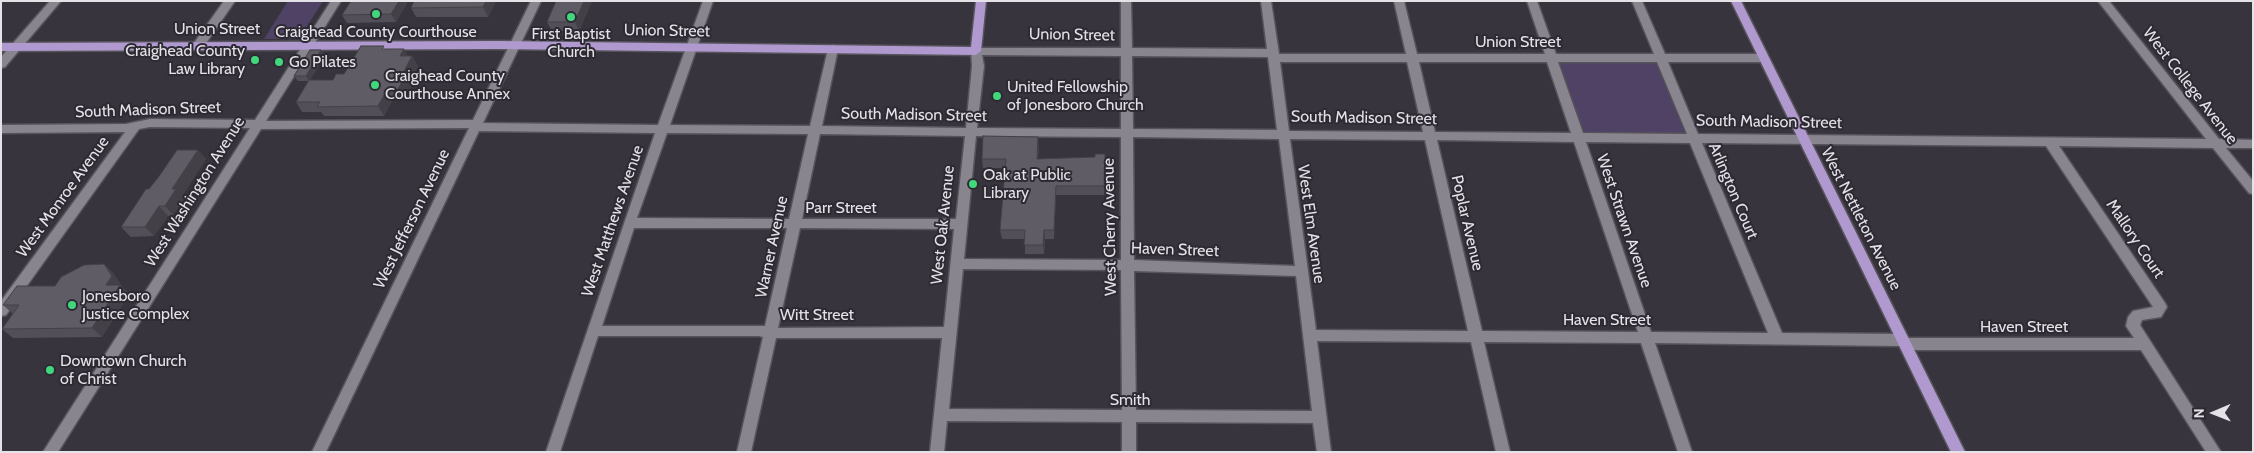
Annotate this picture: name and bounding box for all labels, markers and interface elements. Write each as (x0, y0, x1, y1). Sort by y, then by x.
marker: Craighead County Courthouse (370, 8, 382, 20)
marker: First Baptist Church (565, 11, 577, 23)
street label: Union Street (174, 19, 260, 39)
street label: Union Street (624, 21, 710, 41)
place label: Craighead County Courthouse (275, 22, 477, 42)
place label: First Baptist Church (531, 24, 611, 62)
street label: West College Avenue (2138, 24, 2242, 148)
street label: Union Street (1029, 25, 1115, 45)
street label: Union Street (1475, 32, 1561, 52)
place label: Craighead County Law Library (125, 41, 245, 79)
place label: Go Pilates (289, 52, 356, 72)
marker: Craighead County Law Library (249, 54, 261, 66)
marker: Go Pilates (273, 56, 285, 68)
place label: Craighead County Courthouse Annex (385, 66, 510, 104)
place label: United Fellowship of Jonesboro Church (1007, 77, 1144, 115)
marker: Craighead County Courthouse Annex (369, 79, 381, 91)
marker: United Fellowship of Jonesboro Church (991, 90, 1003, 102)
street label: South Madison Street (75, 98, 221, 122)
street label: South Madison Street (841, 104, 987, 126)
street label: South Madison Street (1291, 107, 1437, 129)
street label: South Madison Street (1696, 111, 1842, 133)
street label: West Washington Avenue (141, 113, 249, 271)
street label: West Monroe Avenue (13, 133, 113, 261)
street label: Arlington Court (1704, 140, 1762, 242)
street label: West Matthews Avenue (578, 143, 648, 299)
street label: West Nettleton Avenue (1817, 144, 1905, 294)
street label: West Jefferson Avenue (370, 146, 454, 292)
street label: West Strawn Avenue (1592, 152, 1656, 290)
street label: West Cherry Avenue (1099, 158, 1121, 296)
street label: West Oak Avenue (927, 164, 959, 286)
street label: West Elm Avenue (1293, 164, 1329, 284)
place label: Oak at Public Library (983, 165, 1071, 203)
street label: Poplar Avenue (1447, 173, 1487, 273)
marker: Oak at Public Library (967, 178, 979, 190)
street label: Warner Avenue (752, 194, 792, 300)
street label: Mallory Court (2102, 196, 2168, 282)
street label: Parr Street (805, 198, 877, 218)
street label: Haven Street (1131, 239, 1219, 261)
place label: Jonesboro Justice Complex (82, 286, 189, 324)
marker: Jonesboro Justice Complex (66, 299, 78, 311)
street label: Witt Street (780, 305, 854, 325)
street label: Haven Street (1563, 310, 1651, 330)
street label: Haven Street (1980, 317, 2068, 337)
place label: Downtown Church of Christ (60, 351, 187, 389)
marker: Downtown Church of Christ (44, 364, 56, 376)
north arrow (2189, 388, 2239, 438)
street label: Smith (1110, 390, 1150, 410)
text: N (2190, 408, 2208, 418)

